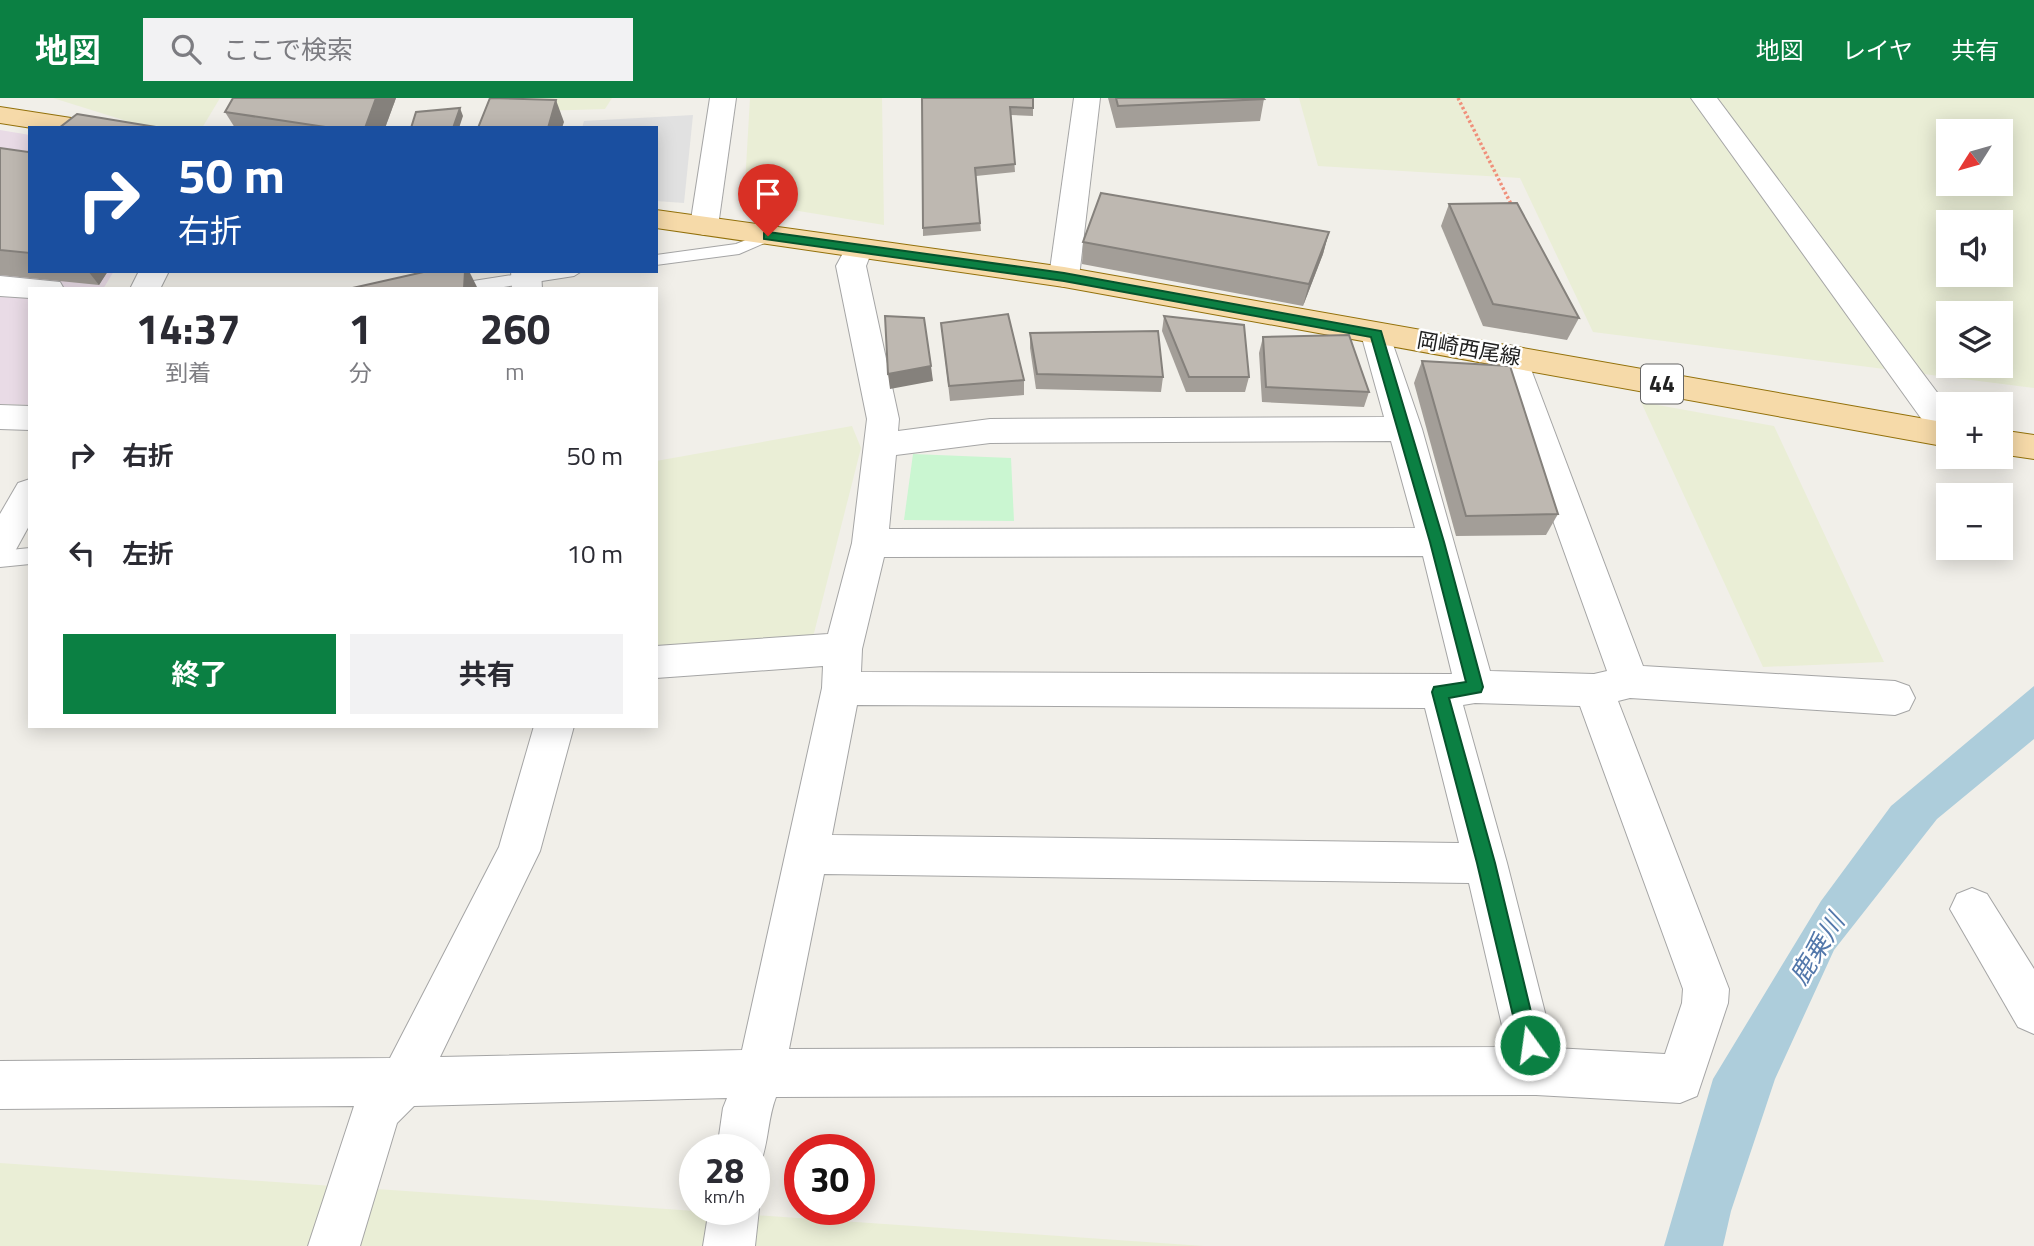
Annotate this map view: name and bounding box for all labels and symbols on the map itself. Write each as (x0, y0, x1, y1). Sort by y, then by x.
north arrow (1936, 119, 2012, 196)
pin (738, 164, 798, 236)
street label: 岡崎西尾線 (1415, 323, 1524, 373)
road number: 44 (1641, 364, 1683, 404)
water label: 鹿乗川 (1779, 903, 1855, 992)
position arrow (1493, 1008, 1567, 1082)
speed limit sign: 30 (784, 1134, 875, 1225)

